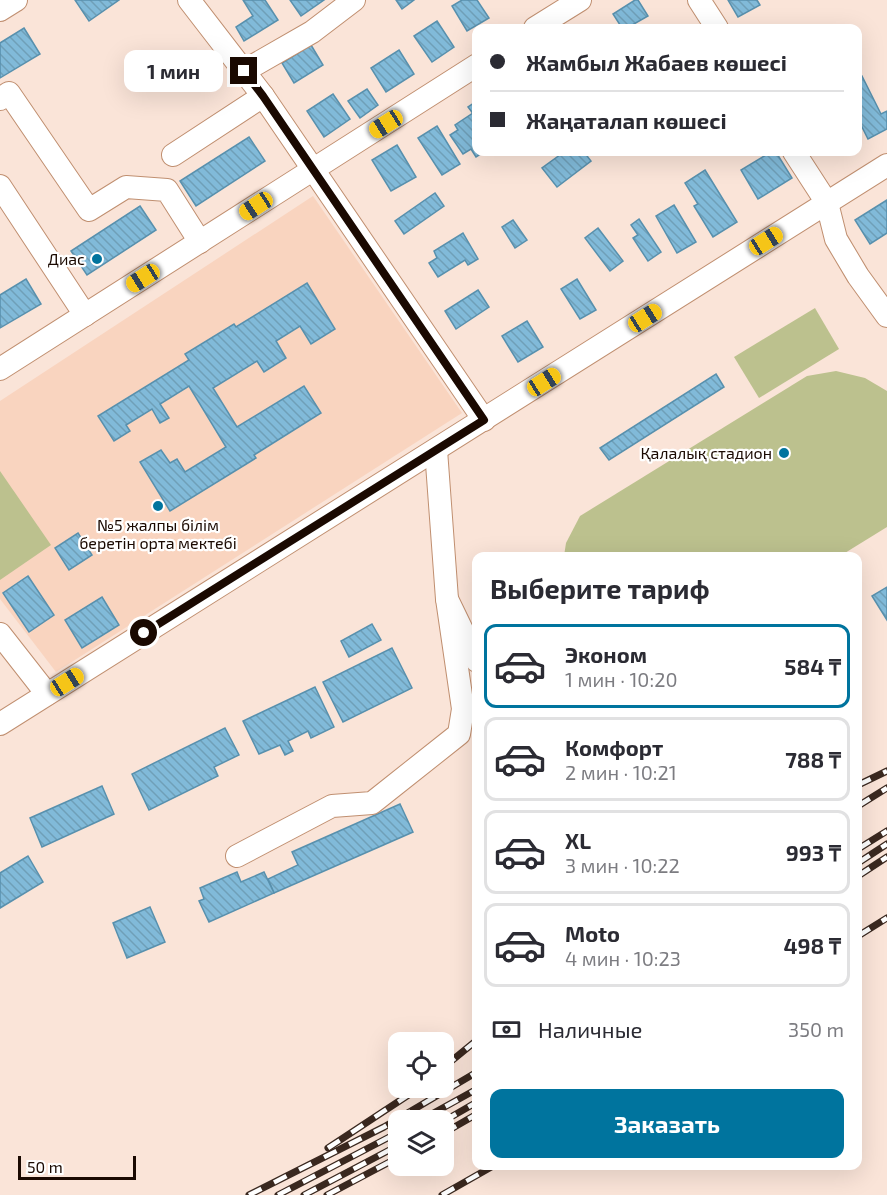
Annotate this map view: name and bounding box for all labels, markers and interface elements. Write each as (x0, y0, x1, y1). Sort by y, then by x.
text: Жамбыл Жабаев көшесі (526, 49, 787, 75)
callout: 1 мин (124, 50, 223, 92)
route end (230, 57, 257, 84)
text: 1 мин (147, 59, 200, 83)
car (366, 107, 406, 141)
text: Жаңаталап көшесі (526, 107, 727, 133)
car (236, 189, 276, 223)
car (746, 224, 786, 258)
place label: Диас (48, 249, 85, 268)
marker: Диас (90, 252, 104, 266)
car (123, 261, 163, 295)
car (625, 301, 665, 335)
car (524, 365, 564, 399)
place label: Қалалық стадион (640, 443, 772, 462)
marker: Қалалық стадион (777, 446, 791, 460)
marker: №5 жалпы білім беретін орта мектебі (151, 499, 165, 513)
place label: №5 жалпы білім беретін орта мектебі (79, 515, 237, 552)
text: Выберите тариф (490, 572, 710, 604)
route start (130, 619, 157, 646)
icon: car (493, 639, 547, 693)
text: Эконом (565, 641, 647, 667)
text: 584 ₸ (784, 653, 841, 679)
car (47, 665, 87, 699)
text: 1 мин · 10:20 (565, 667, 677, 691)
icon: car (493, 732, 547, 786)
text: Комфорт (565, 734, 663, 760)
text: 788 ₸ (785, 746, 841, 772)
text: 2 мин · 10:21 (565, 760, 677, 784)
icon: car (493, 825, 547, 879)
text: XL (565, 827, 591, 853)
text: 993 ₸ (786, 839, 841, 865)
text: 3 мин · 10:22 (565, 853, 680, 877)
icon: car (493, 918, 547, 972)
text: Moto (565, 920, 620, 946)
text: 498 ₸ (784, 932, 841, 958)
text: 4 мин · 10:23 (565, 946, 681, 970)
icon: cash (490, 1013, 523, 1046)
text: Наличные (538, 1016, 642, 1042)
text: 350 m (788, 1017, 844, 1041)
map controls (388, 1032, 454, 1176)
button: locate (388, 1032, 454, 1098)
button: Заказать (490, 1089, 844, 1158)
button: layers (388, 1110, 454, 1176)
scale bar (18, 1153, 136, 1180)
text: 50 m (27, 1157, 63, 1176)

